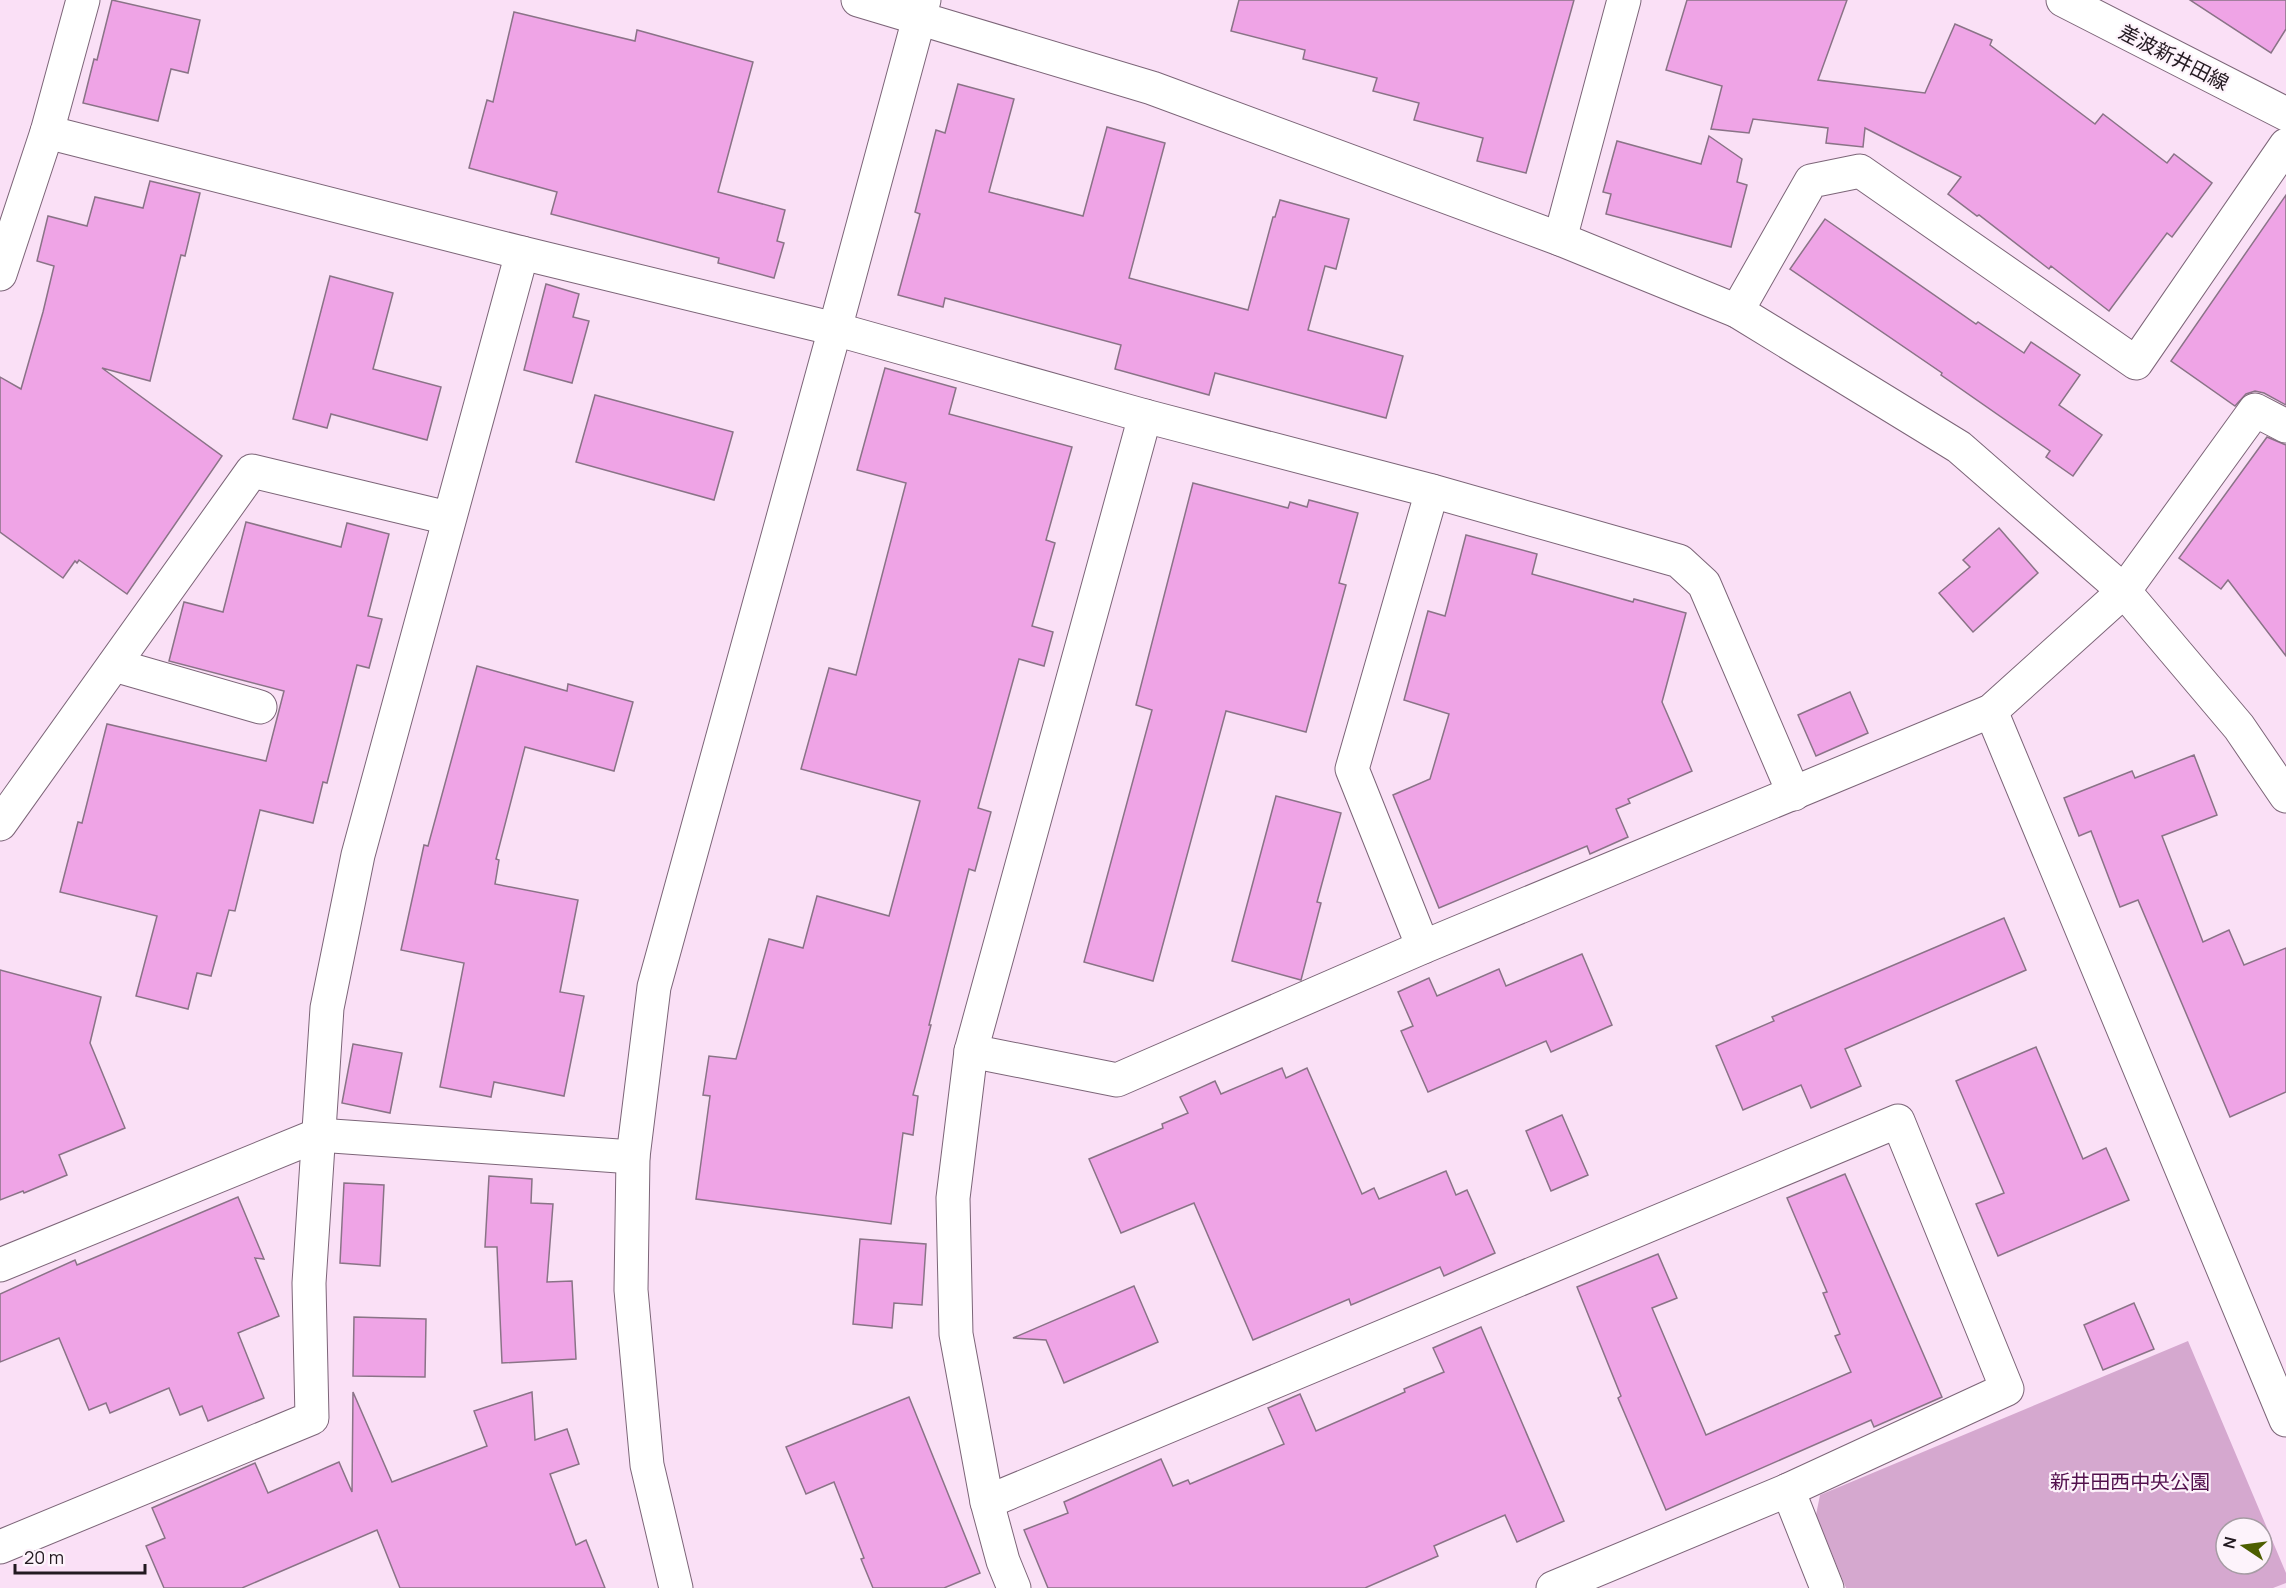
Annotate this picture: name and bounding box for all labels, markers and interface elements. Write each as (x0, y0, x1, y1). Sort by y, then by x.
street label: 差波新井田線 (2114, 18, 2234, 96)
park label: 新井田西中央公園 (2050, 1468, 2210, 1495)
north arrow (2214, 1516, 2274, 1576)
text: N (2217, 1535, 2241, 1551)
scale bar (15, 1537, 146, 1575)
text: 20 m (24, 1545, 64, 1569)

